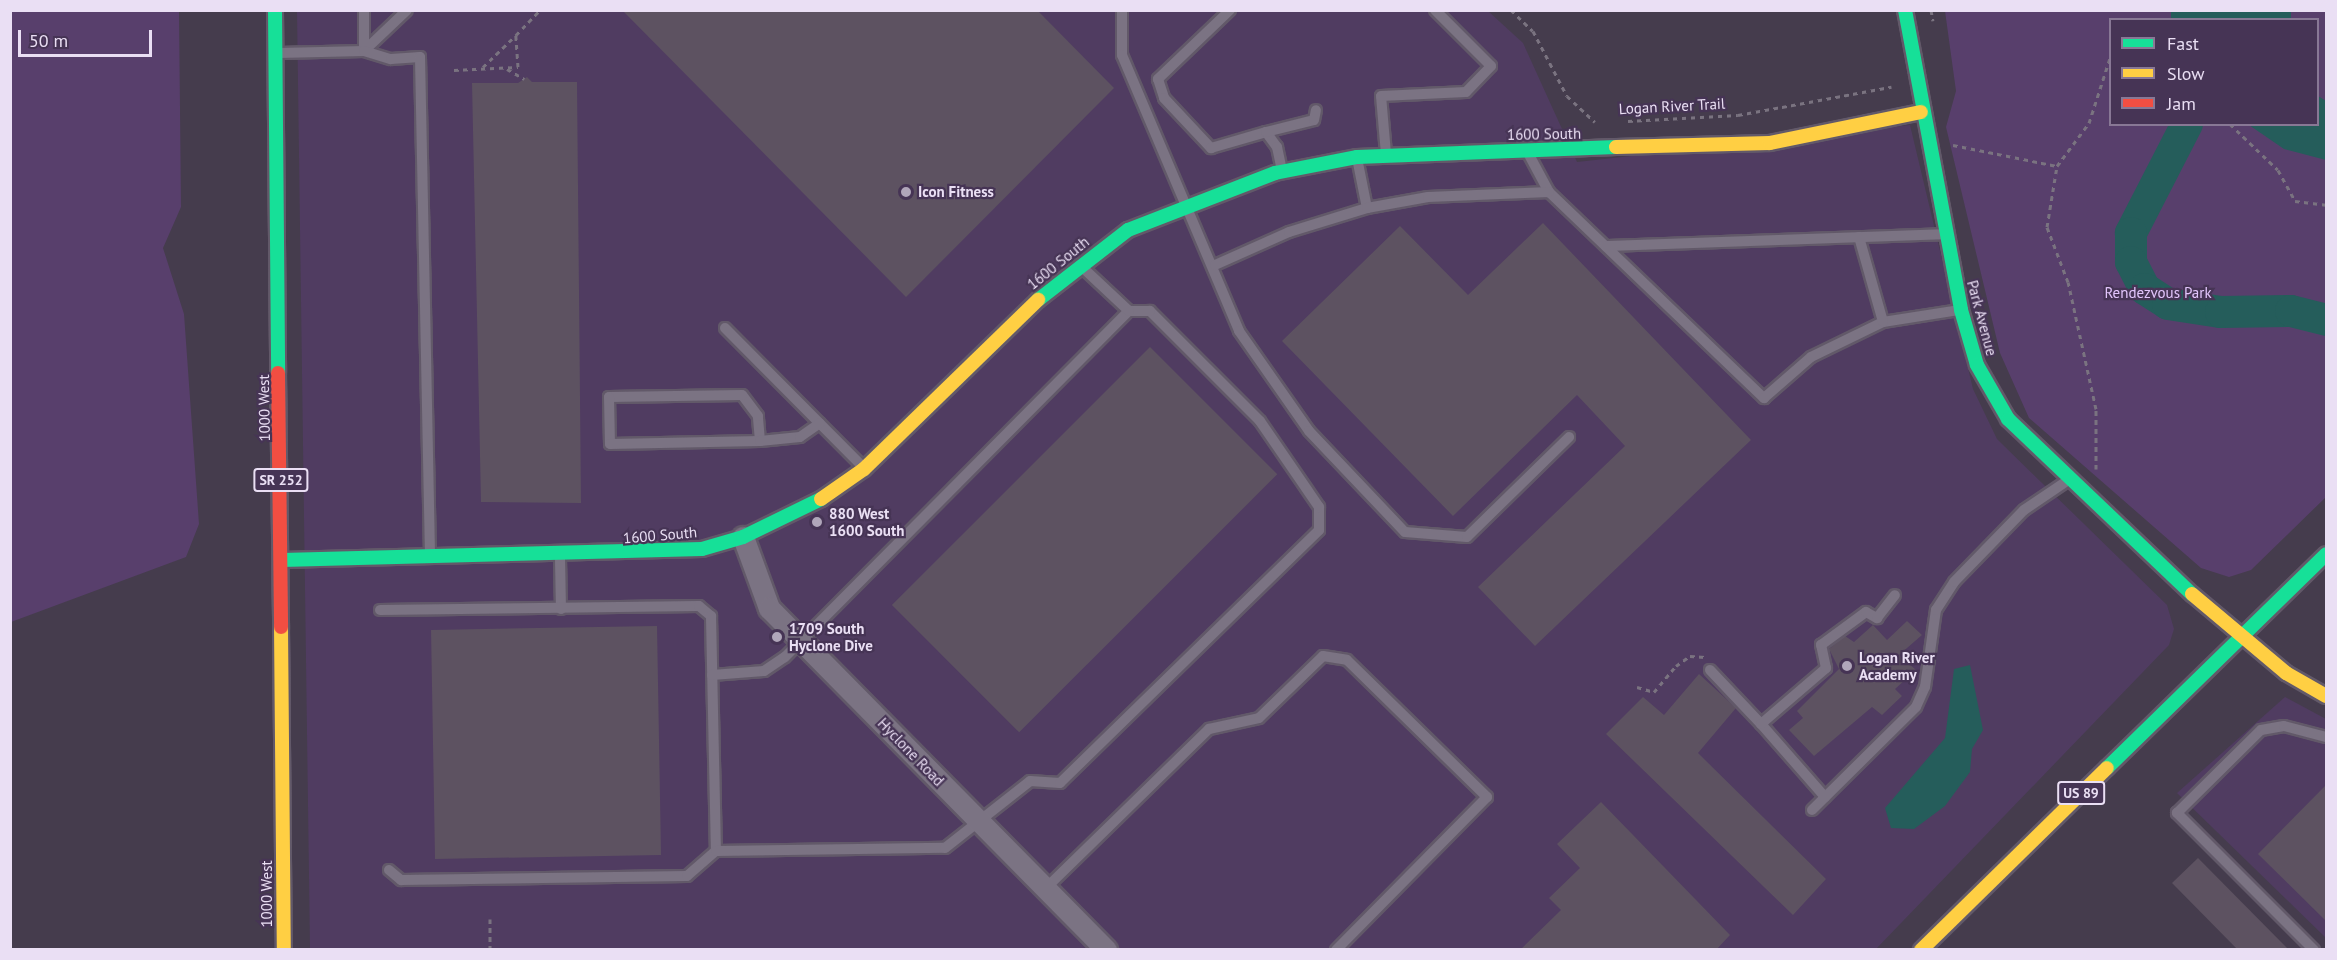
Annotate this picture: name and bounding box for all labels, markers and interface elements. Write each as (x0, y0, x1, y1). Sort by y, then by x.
scale bar (21, 18, 154, 56)
legend (2109, 18, 2319, 126)
text: 50 m (29, 29, 68, 52)
text: Fast (2167, 32, 2199, 55)
text: Slow (2167, 62, 2205, 85)
text: Jam (2167, 92, 2196, 115)
street label: Logan River Trail (1618, 94, 1726, 118)
street label: 1600 South (1507, 124, 1581, 144)
place label: Icon Fitness (918, 183, 994, 201)
marker: Icon Fitness (899, 185, 913, 199)
street label: 1600 South (1024, 233, 1092, 293)
street label: Park Avenue (1963, 278, 2001, 358)
park label: Rendezvous Park (2104, 284, 2212, 302)
street label: 1000 West (254, 374, 274, 442)
road number: SR 252 (252, 469, 310, 491)
place label: 880 West 1600 South (829, 504, 904, 539)
marker: 880 West 1600 South (810, 515, 824, 529)
street label: 1600 South (622, 523, 698, 547)
place label: 1709 South Hyclone Dive (789, 619, 873, 654)
marker: 1709 South Hyclone Dive (770, 630, 784, 644)
place label: Logan River Academy (1859, 648, 1935, 683)
marker: Logan River Academy (1840, 659, 1854, 673)
street label: Hyclone Road (874, 714, 948, 790)
road number: US 89 (2057, 782, 2105, 804)
street label: 1000 West (258, 860, 276, 928)

